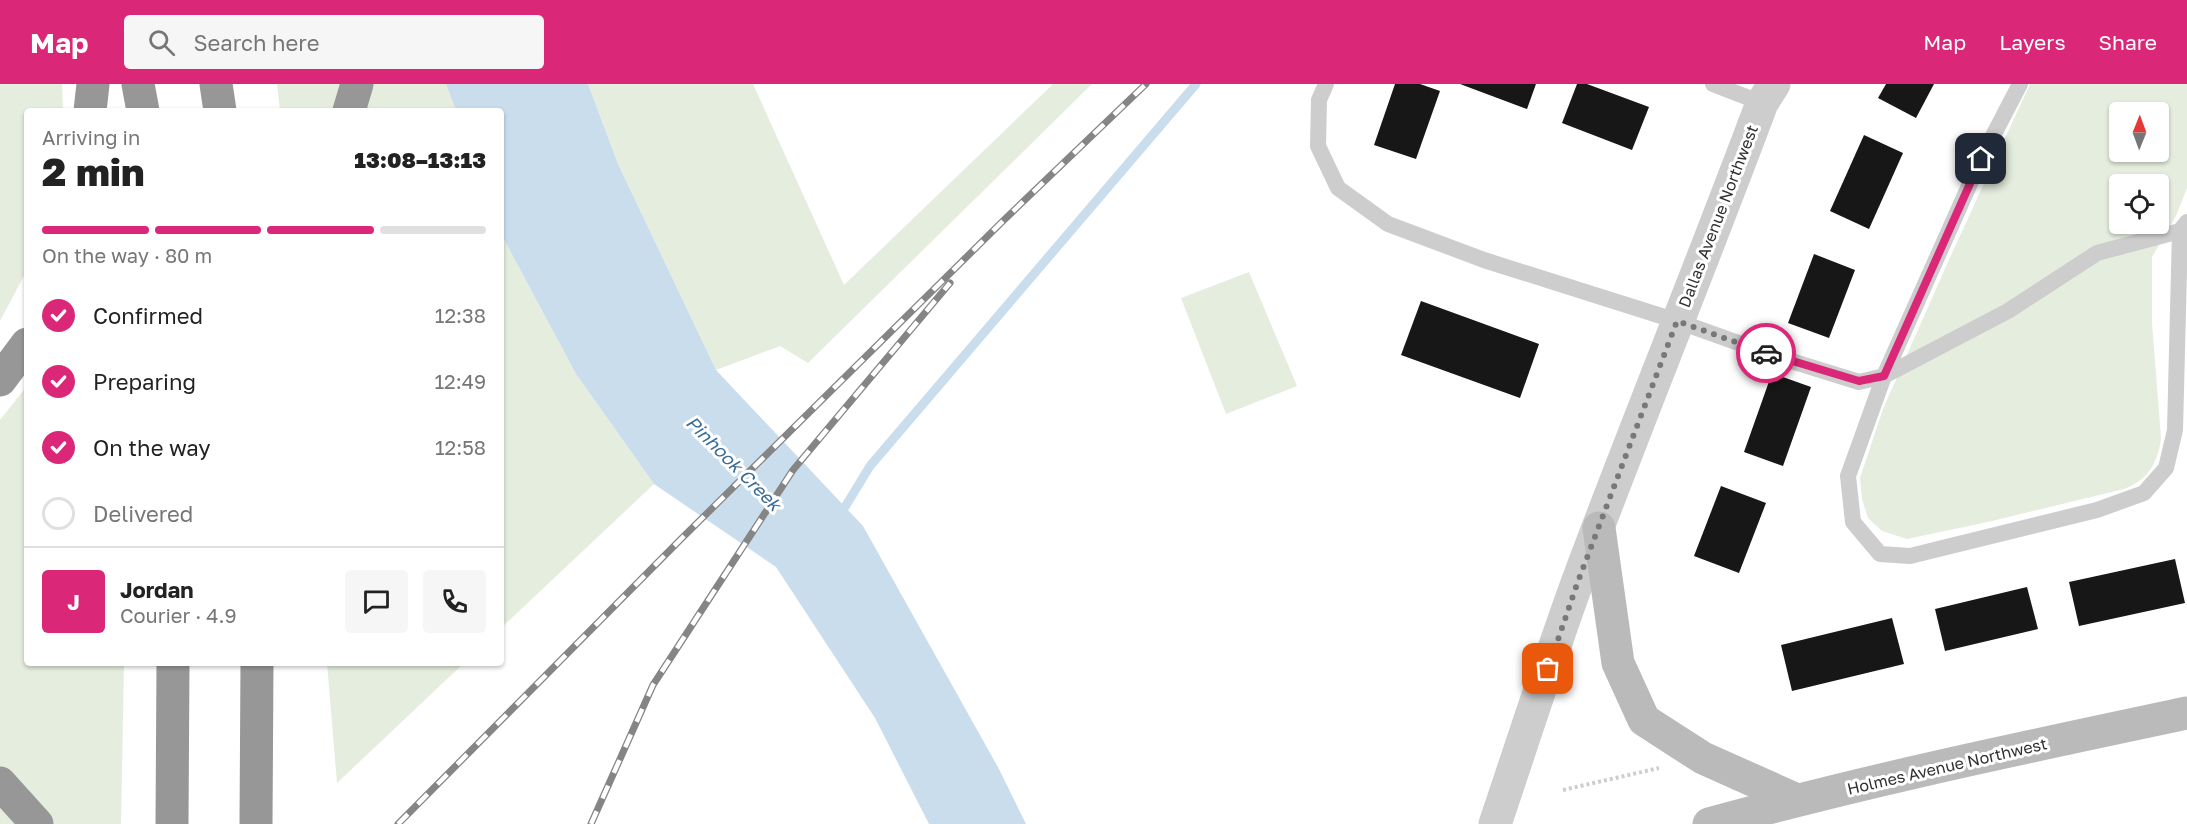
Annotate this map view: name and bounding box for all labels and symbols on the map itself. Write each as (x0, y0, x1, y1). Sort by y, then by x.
north arrow (2109, 102, 2169, 162)
street label: Dallas Avenue Northwest (1674, 122, 1762, 310)
pin (1955, 133, 2006, 184)
courier (1736, 323, 1796, 383)
water label: Pinhook Creek (682, 411, 787, 516)
pin (1522, 643, 1573, 694)
street label: Holmes Avenue Northwest (1845, 733, 2049, 799)

